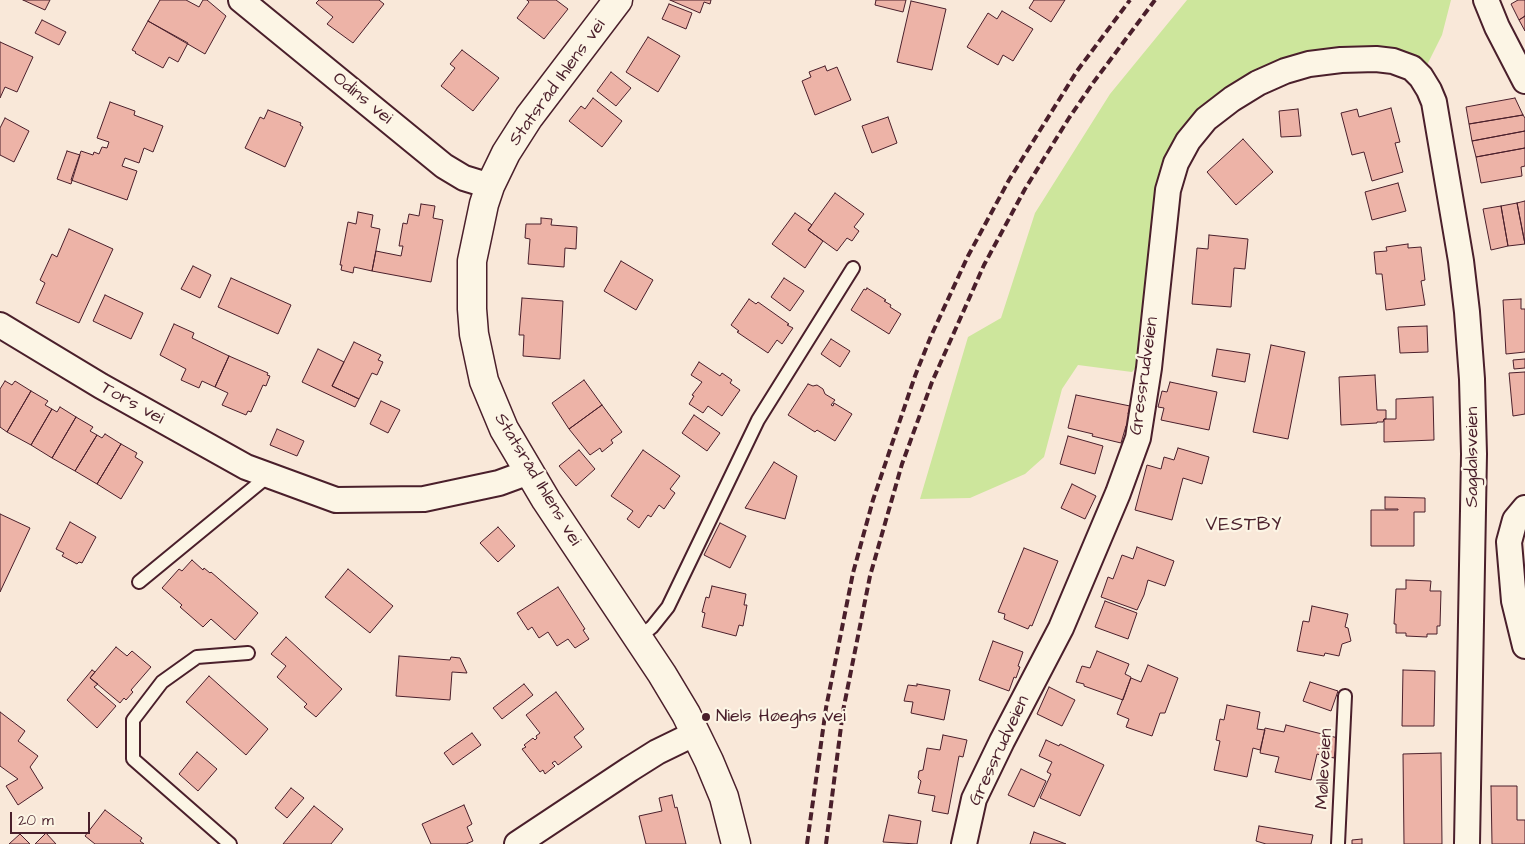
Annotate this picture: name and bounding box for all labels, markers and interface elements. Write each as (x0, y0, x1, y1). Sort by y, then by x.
street label: Statsråd Ihlens vei (505, 16, 611, 150)
street label: Odins vei (328, 68, 396, 130)
street label: Gressrudveien (1126, 316, 1164, 436)
street label: Tors vei (96, 378, 168, 430)
street label: Sagdalsveien (1462, 407, 1484, 507)
street label: Statsråd Ihlens vei (489, 410, 585, 550)
district label: VESTBY (1205, 515, 1283, 537)
street label: Gressrudveien (965, 692, 1035, 810)
place label: Niels Høeghs vei (716, 706, 846, 728)
marker: Niels Høeghs vei (700, 711, 712, 723)
street label: Mølleveien (1312, 728, 1338, 810)
scale bar (12, 802, 92, 834)
text: 20 m (18, 810, 54, 831)

